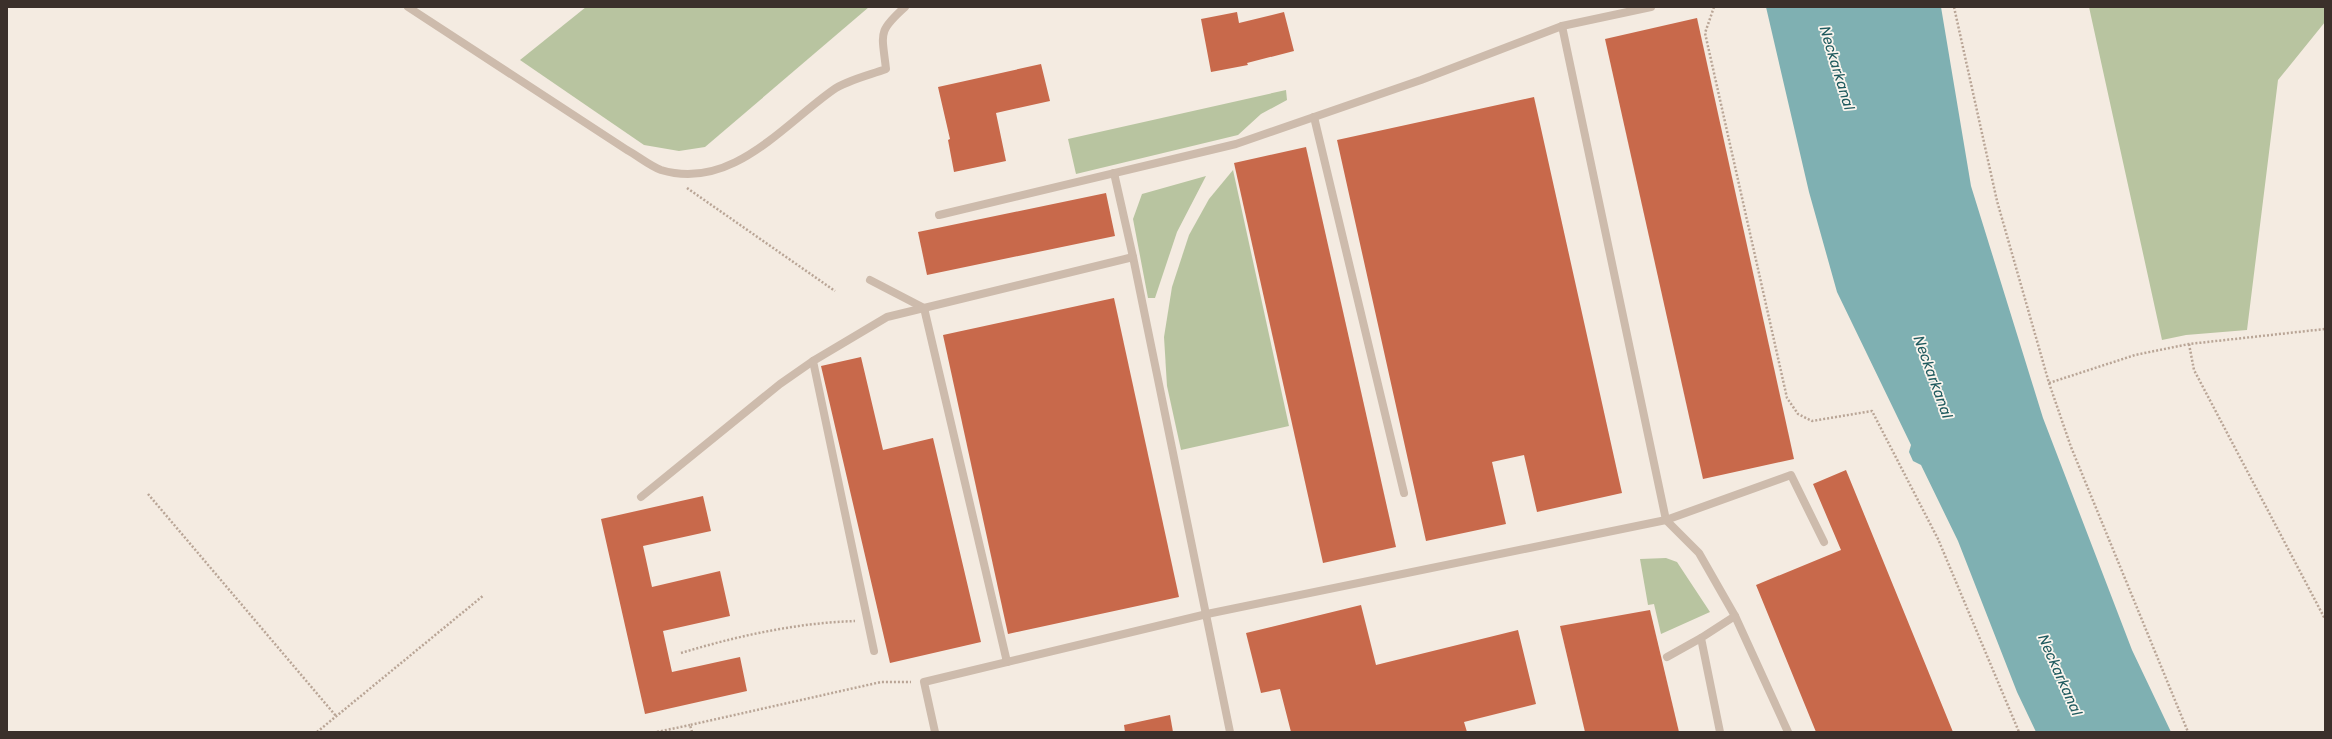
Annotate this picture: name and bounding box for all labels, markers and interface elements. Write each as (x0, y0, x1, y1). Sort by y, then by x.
water label: Neckarkanal (1816, 24, 1858, 113)
water label: Neckarkanal (1910, 333, 1957, 421)
water label: Neckarkanal (2034, 631, 2086, 719)

